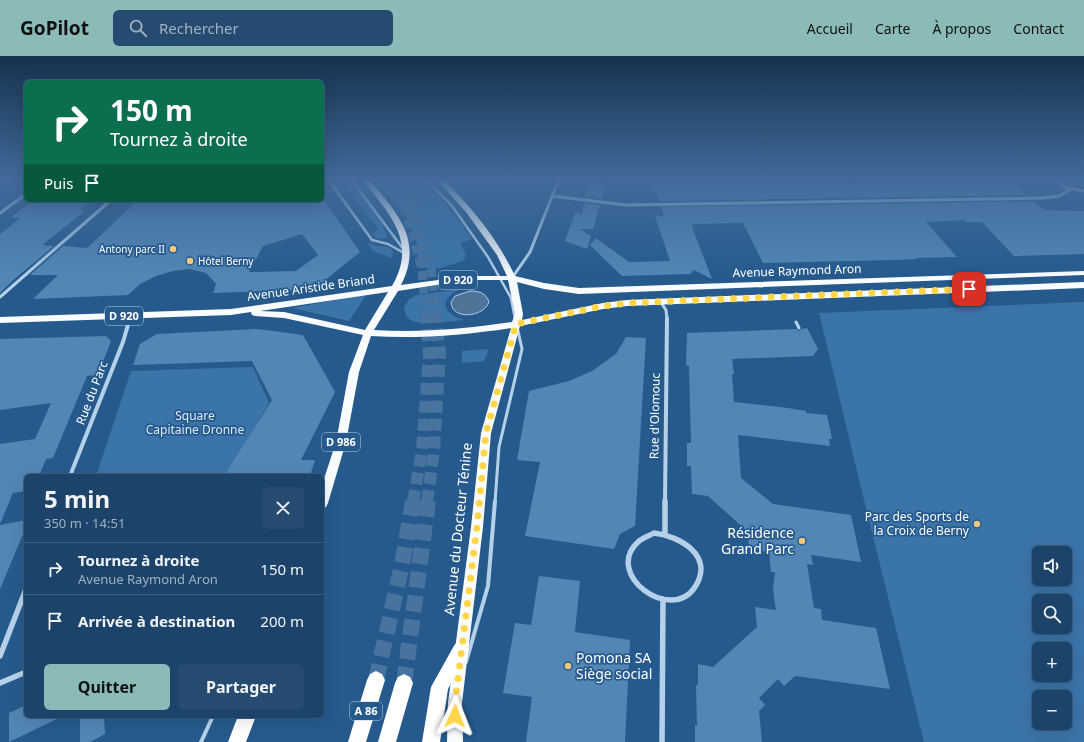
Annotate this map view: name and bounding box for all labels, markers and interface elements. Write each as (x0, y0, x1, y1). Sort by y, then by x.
search box (113, 10, 393, 46)
text: GoPilot (20, 15, 89, 41)
icon: search (127, 17, 149, 39)
text: Rechercher (159, 18, 239, 38)
text: Accueil (807, 19, 853, 38)
text: Carte (875, 19, 910, 38)
text: À propos (932, 19, 991, 38)
text: Contact (1013, 19, 1064, 38)
text: 150 m (110, 91, 193, 129)
icon: right (44, 96, 96, 148)
text: Tournez à droite (110, 127, 248, 151)
icon: arrive (81, 172, 103, 194)
text: Puis (44, 173, 73, 193)
place label: Antony parc II (99, 242, 165, 256)
marker: Antony parc II (168, 244, 178, 254)
place label: Hôtel Berny (198, 254, 254, 268)
marker: Hôtel Berny (185, 256, 195, 266)
street label: Avenue Raymond Aron (732, 260, 862, 281)
street label: Avenue Aristide Briand (246, 270, 376, 305)
road number: D 920 (439, 271, 477, 289)
pin (952, 272, 986, 306)
icon: arrive (958, 278, 980, 300)
road number: D 920 (105, 307, 143, 325)
street label: Rue du Parc (72, 358, 112, 427)
street label: Rue d'Olomouc (645, 372, 664, 459)
park label: Square Capitaine Dronne (146, 407, 245, 438)
road number: D 986 (322, 433, 360, 451)
street label: Avenue du Docteur Ténine (439, 442, 476, 616)
text: 5 min (44, 482, 110, 515)
button: close (262, 487, 304, 529)
place label: Parc des Sports de la Croix de Berny (865, 508, 970, 539)
text: 350 m · 14:51 (44, 514, 125, 532)
marker: Parc des Sports de la Croix de Berny (972, 519, 982, 529)
place label: Résidence Grand Parc (721, 523, 794, 558)
marker: Résidence Grand Parc (797, 536, 807, 546)
map controls (1032, 546, 1072, 730)
button: sound (1032, 546, 1072, 586)
text: Tournez à droite (78, 550, 199, 570)
icon: right (44, 558, 66, 580)
text: 150 m (260, 559, 304, 579)
text: Avenue Raymond Aron (78, 570, 218, 588)
button: search (1032, 594, 1072, 634)
icon: arrive (44, 610, 66, 632)
text: Arrivée à destination (78, 611, 235, 631)
text: 200 m (260, 611, 304, 631)
button: + (1032, 642, 1072, 682)
place label: Pomona SA Siège social (576, 648, 652, 683)
marker: Pomona SA Siège social (563, 661, 573, 671)
button: Quitter (44, 664, 170, 710)
button: Partager (178, 664, 304, 710)
button: − (1032, 690, 1072, 730)
position arrow (434, 695, 476, 737)
road number: A 86 (350, 702, 382, 720)

